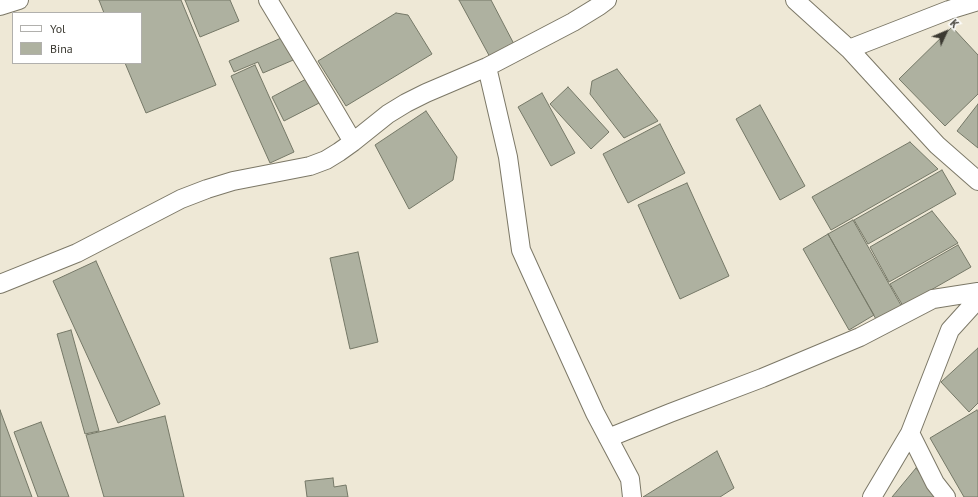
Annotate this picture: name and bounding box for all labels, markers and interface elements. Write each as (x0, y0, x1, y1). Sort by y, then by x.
legend (12, 12, 142, 64)
north arrow (926, 12, 966, 52)
text: K (947, 16, 962, 31)
text: Yol (50, 21, 66, 36)
text: Bina (50, 41, 73, 56)

